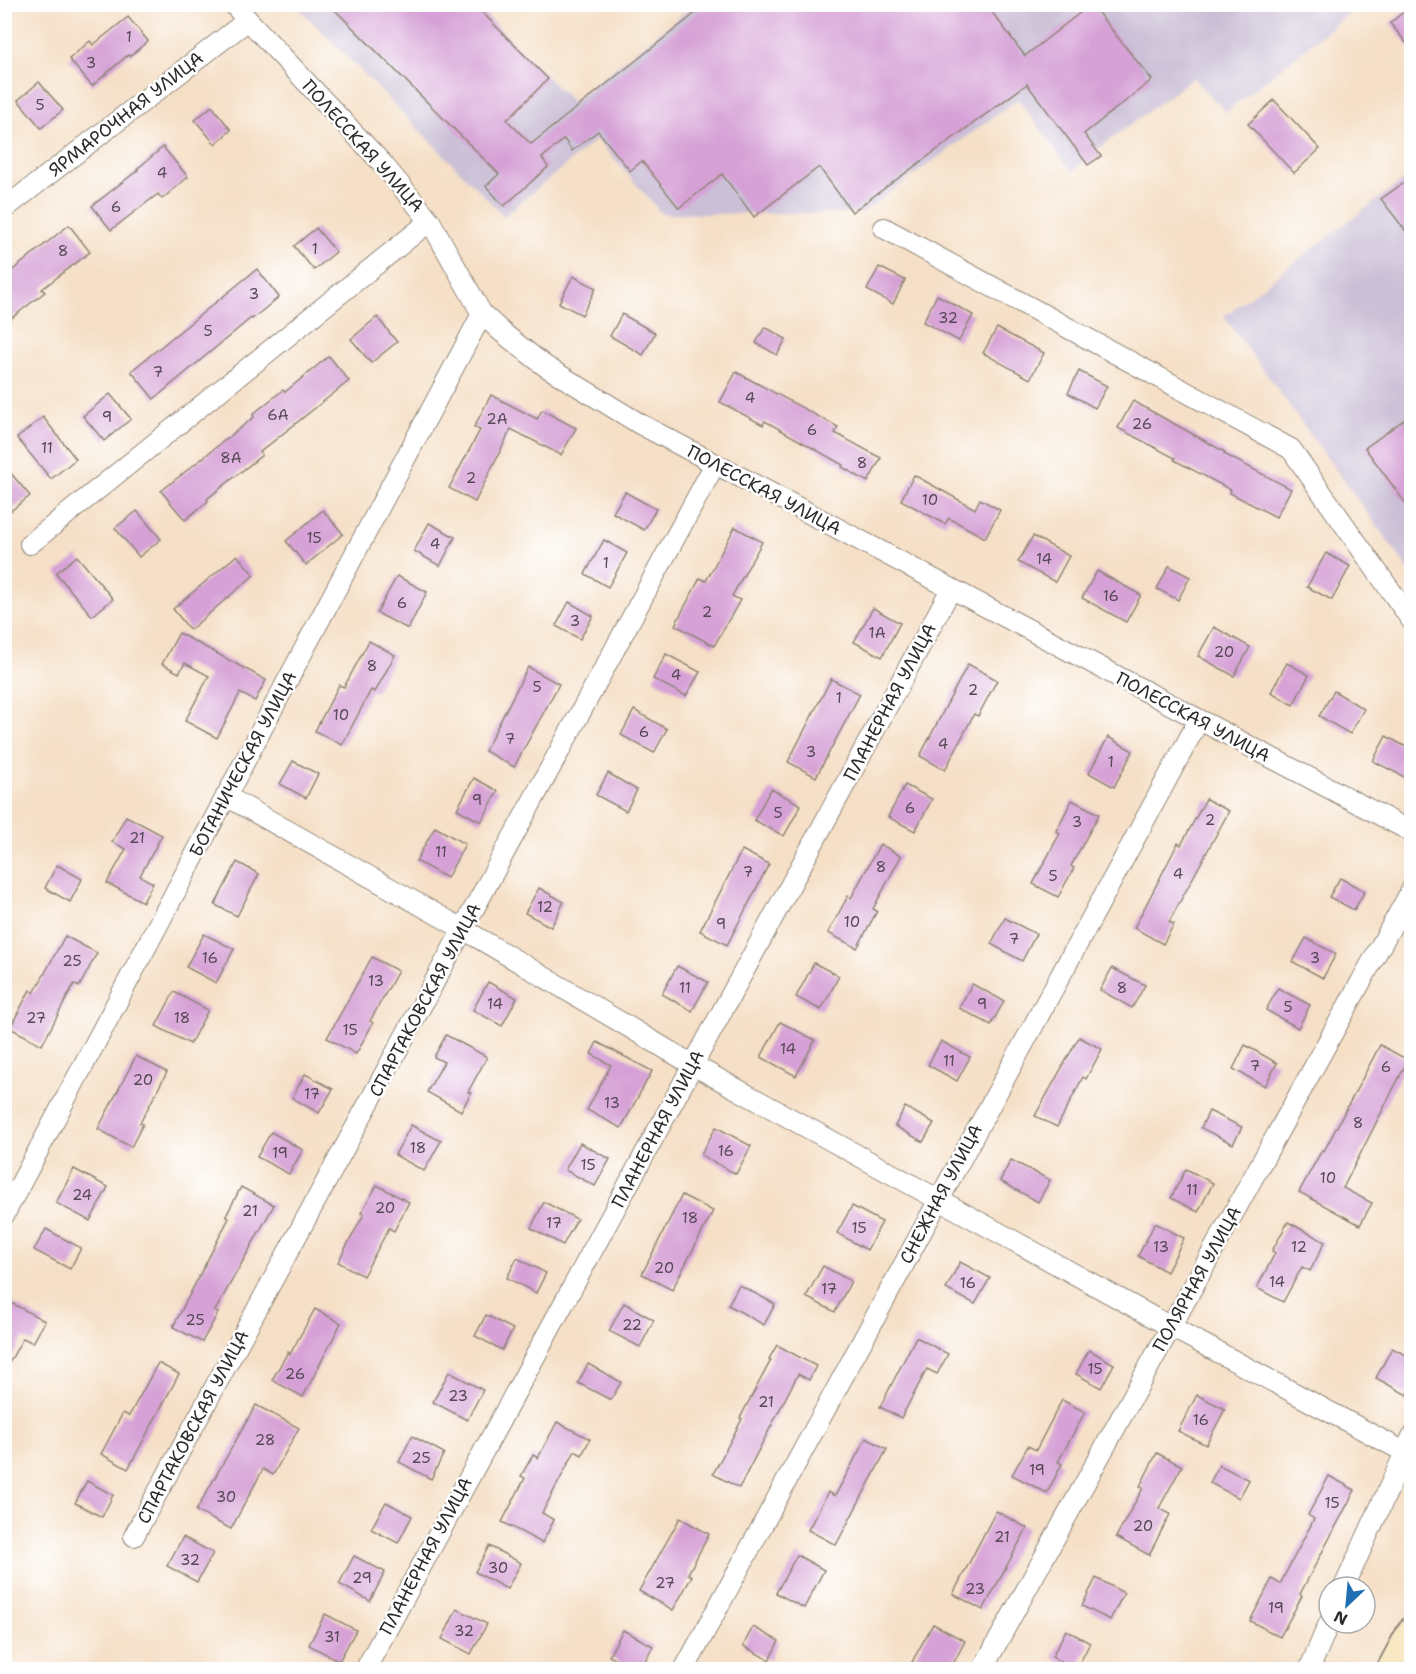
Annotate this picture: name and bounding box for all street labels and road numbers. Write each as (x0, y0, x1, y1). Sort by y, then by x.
street label: ЯРМАРОЧНАЯ УЛИЦА (44, 46, 208, 182)
street label: ПОЛЕССКАЯ УЛИЦА (297, 74, 429, 218)
street label: ПОЛЕССКАЯ УЛИЦА (683, 439, 845, 541)
street label: ПЛАНЕРНАЯ УЛИЦА (838, 619, 942, 785)
street label: ПОЛЕССКАЯ УЛИЦА (1112, 666, 1274, 768)
street label: БОТАНИЧЕСКАЯ УЛИЦА (184, 667, 302, 861)
street label: СПАРТАКОВСКАЯ УЛИЦА (364, 899, 486, 1101)
street label: ПЛАНЕРНАЯ УЛИЦА (606, 1046, 710, 1212)
street label: СНЕЖНАЯ УЛИЦА (894, 1120, 988, 1268)
street label: ПОЛЯРНАЯ УЛИЦА (1147, 1202, 1247, 1356)
street label: СПАРТАКОВСКАЯ УЛИЦА (132, 1326, 254, 1528)
street label: ПЛАНЕРНАЯ УЛИЦА (374, 1473, 478, 1639)

